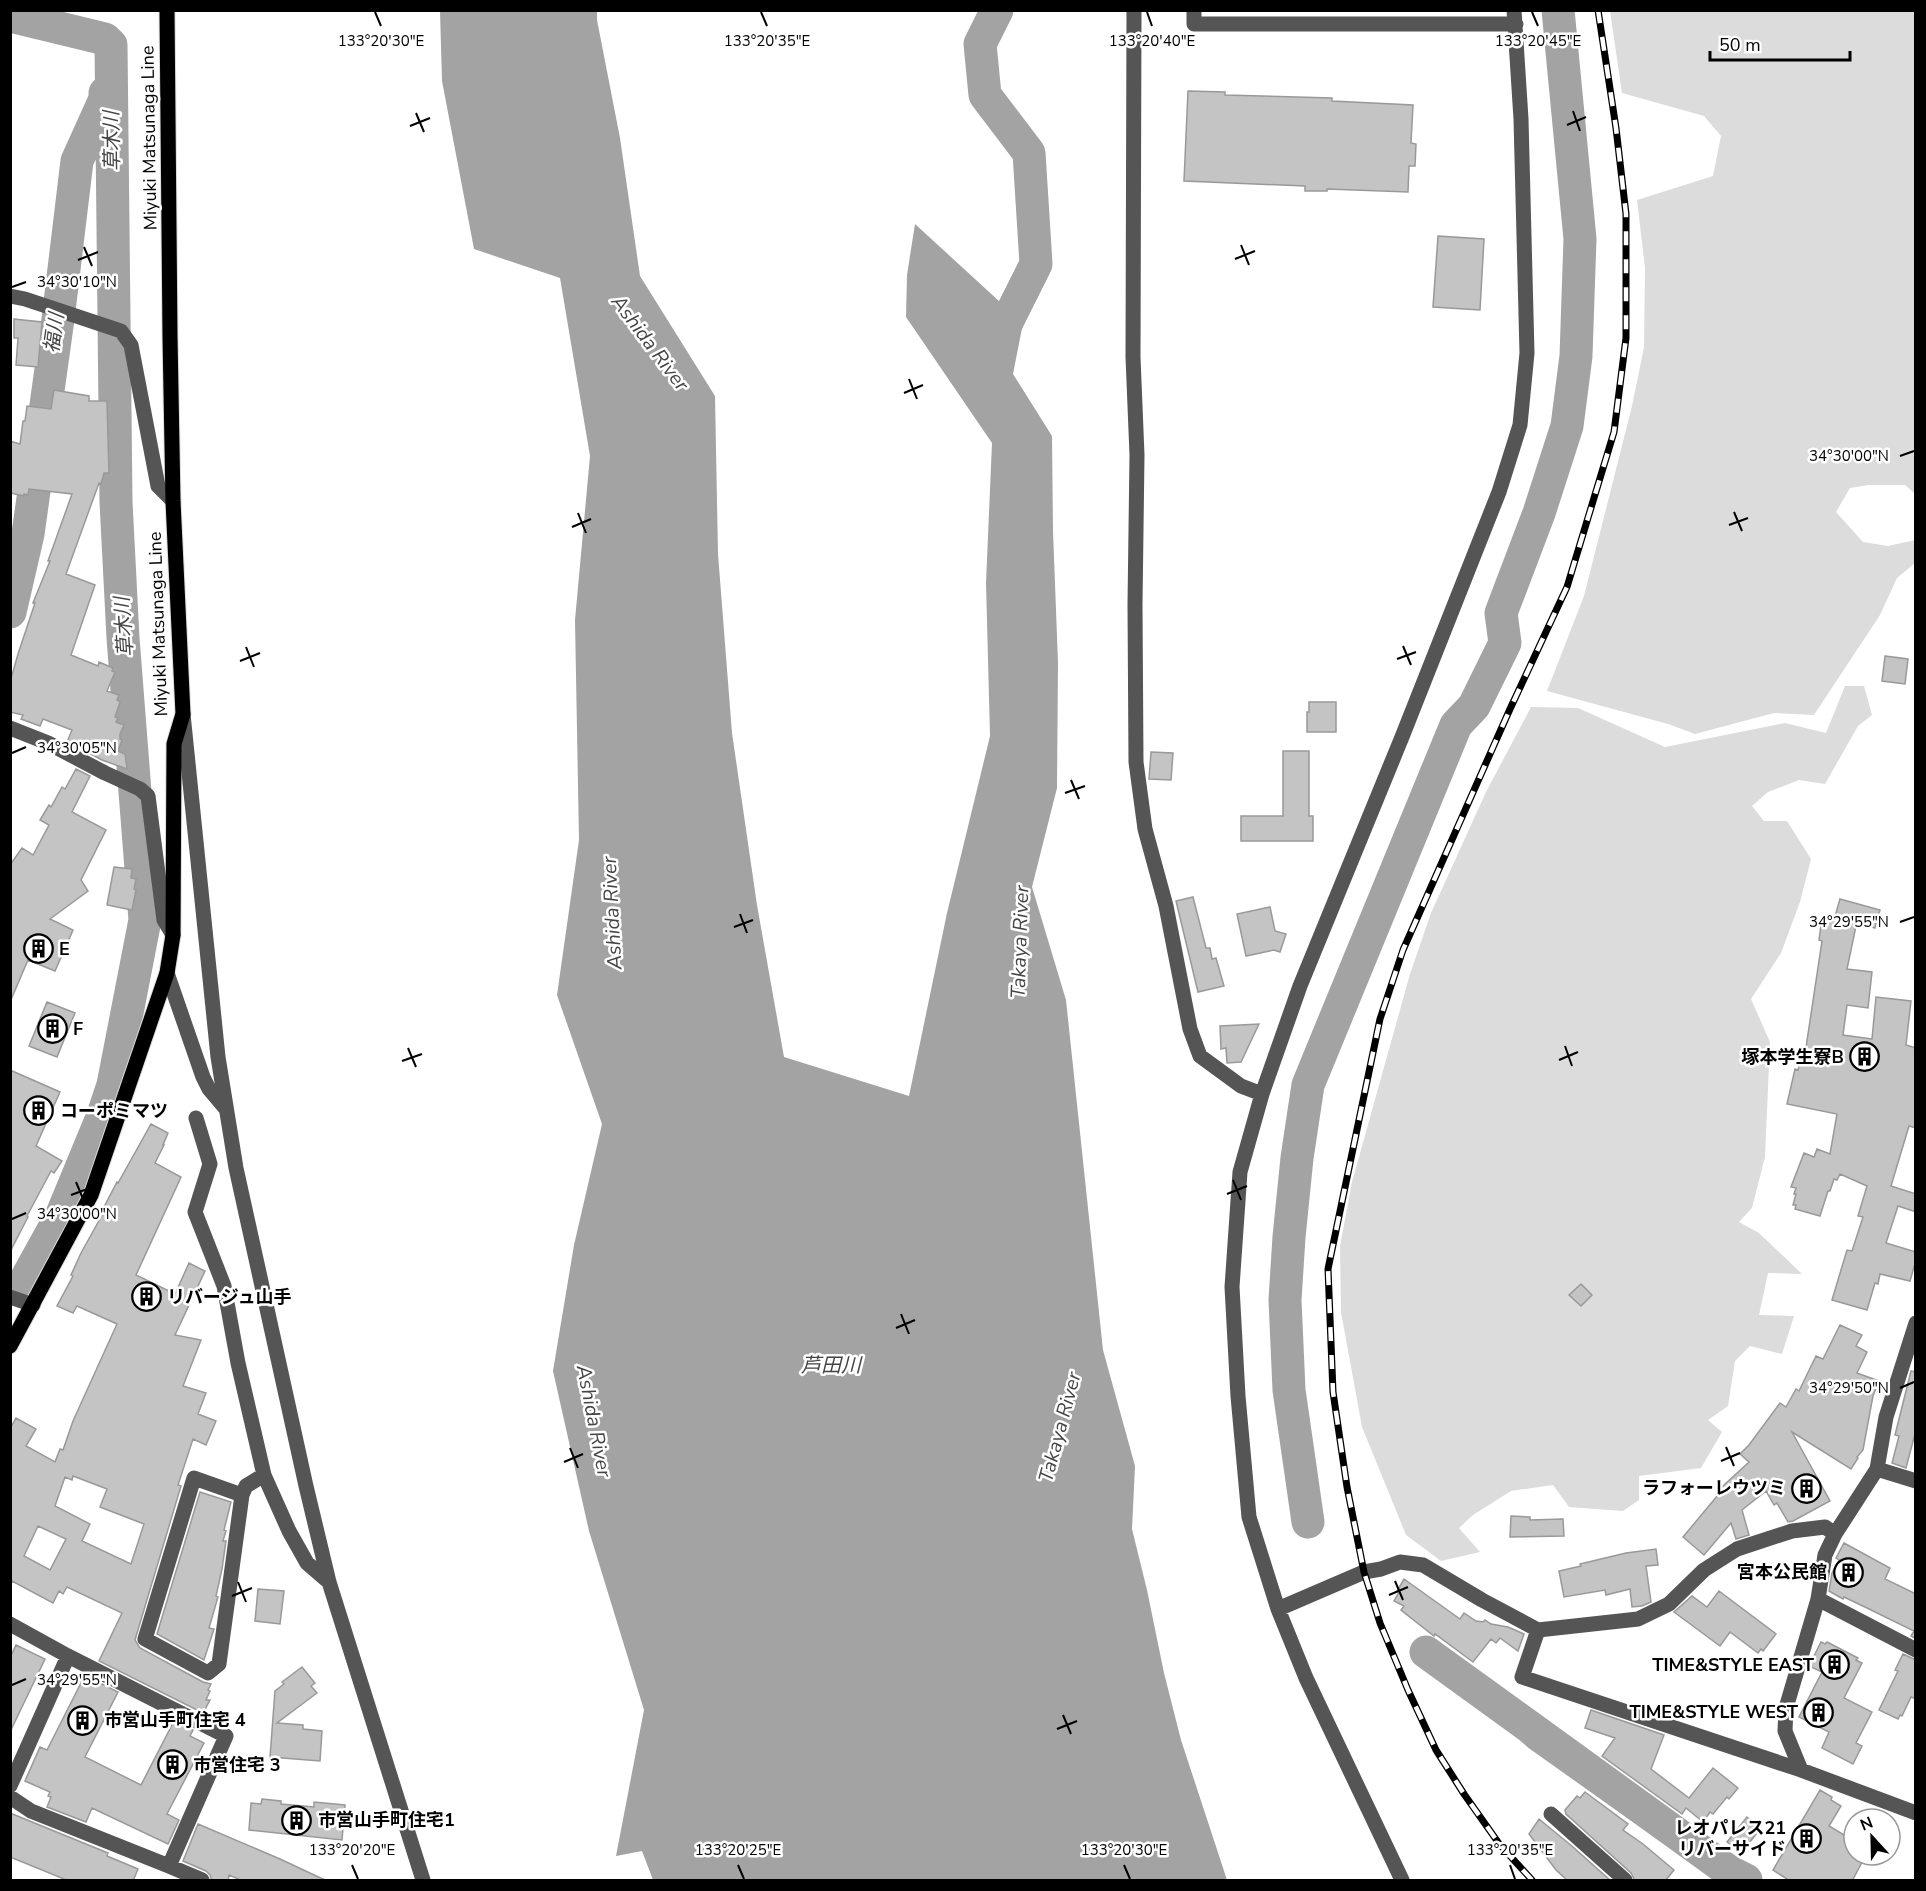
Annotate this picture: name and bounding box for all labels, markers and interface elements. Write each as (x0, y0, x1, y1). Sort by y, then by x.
scale bar (1710, 24, 1850, 62)
text: 133°20'30"E (338, 31, 424, 51)
text: 133°20'35"E (724, 31, 810, 51)
text: 133°20'40"E (1109, 31, 1195, 51)
text: 133°20'45"E (1495, 31, 1581, 51)
text: 50 m (1719, 33, 1761, 57)
street label: Miyuki Matsunaga Line (135, 45, 163, 231)
water label: 草木川 (98, 109, 126, 171)
text: 34°30'10"N (37, 272, 117, 292)
water label: Ashida River (604, 289, 695, 397)
water label: 福川 (38, 309, 70, 355)
text: 34°30'00"N (1809, 446, 1889, 466)
street label: Miyuki Matsunaga Line (143, 531, 173, 717)
water label: 草木川 (108, 594, 140, 658)
text: 34°30'05"N (37, 738, 117, 758)
water label: Ashida River (596, 855, 629, 971)
water label: Takaya River (1005, 884, 1035, 999)
text: 34°29'55"N (1809, 912, 1889, 932)
building icon: E (22, 933, 54, 965)
place label: E (59, 937, 70, 961)
building icon: F (36, 1013, 68, 1045)
place label: F (73, 1017, 83, 1041)
building icon: 塚本学生寮B (1849, 1041, 1881, 1073)
place label: 塚本学生寮B (1742, 1045, 1844, 1069)
building icon: コーポミマツ (23, 1095, 55, 1127)
place label: コーポミマツ (60, 1099, 168, 1123)
text: 34°30'00"N (37, 1204, 117, 1224)
building icon: リバージュ山手 (130, 1281, 162, 1313)
place label: リバージュ山手 (167, 1285, 291, 1309)
water label: 芦田川 (801, 1352, 863, 1379)
water label: Ashida River (570, 1362, 618, 1480)
water label: Takaya River (1032, 1368, 1088, 1485)
text: 34°29'50"N (1809, 1378, 1889, 1398)
building icon: ラフォーレウツミ (1791, 1472, 1823, 1504)
place label: ラフォーレウツミ (1642, 1476, 1786, 1500)
building icon: 宮本公民館 (1832, 1556, 1864, 1588)
place label: 宮本公民館 (1737, 1560, 1827, 1584)
building icon: TIME&STYLE EAST (1819, 1649, 1851, 1681)
place label: TIME&STYLE EAST (1652, 1653, 1815, 1677)
text: 34°29'55"N (37, 1670, 117, 1690)
building icon: TIME&STYLE WEST (1803, 1696, 1835, 1728)
place label: TIME&STYLE WEST (1629, 1700, 1799, 1724)
building icon: 市営山手町住宅 4 (67, 1704, 99, 1736)
place label: 市営山手町住宅 4 (104, 1708, 246, 1732)
building icon: 市営住宅 3 (156, 1749, 188, 1781)
place label: 市営住宅 3 (193, 1753, 281, 1777)
building icon: 市営山手町住宅1 (281, 1804, 313, 1836)
north arrow (1842, 1807, 1902, 1867)
place label: 市営山手町住宅1 (318, 1808, 455, 1832)
text: N (1857, 1812, 1876, 1836)
place label: レオパレス21 リバーサイド (1674, 1816, 1786, 1861)
building icon: レオパレス21 リバーサイド (1791, 1822, 1823, 1854)
text: 133°20'20"E (309, 1840, 395, 1860)
text: 133°20'25"E (695, 1840, 781, 1860)
text: 133°20'30"E (1081, 1840, 1167, 1860)
text: 133°20'35"E (1467, 1840, 1553, 1860)

